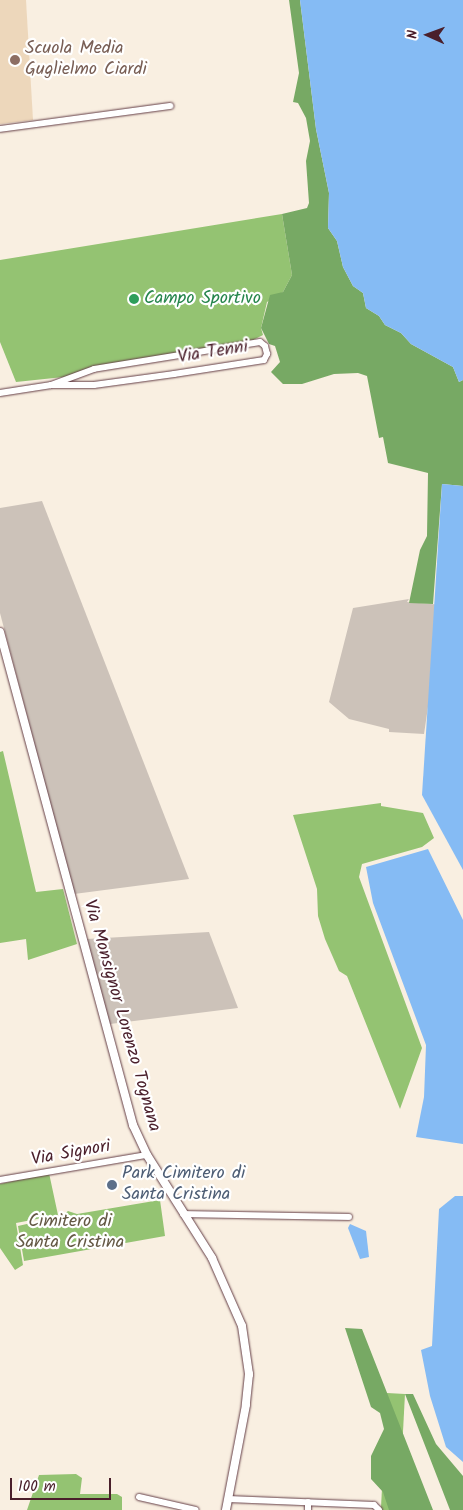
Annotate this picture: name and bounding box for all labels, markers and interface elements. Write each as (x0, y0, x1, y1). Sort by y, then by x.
north arrow (403, 10, 453, 60)
text: N (402, 30, 424, 39)
place label: Scuola Media Guglielmo Ciardi (25, 39, 147, 82)
marker: Scuola Media Guglielmo Ciardi (9, 54, 21, 66)
place label: Campo Sportivo (144, 288, 261, 310)
marker: Campo Sportivo (128, 293, 140, 305)
street label: Via Tenni (176, 337, 250, 369)
street label: Via Monsignor Lorenzo Tognana (78, 898, 164, 1134)
street label: Via Signori (30, 1136, 112, 1172)
place label: Park Cimitero di Santa Cristina (122, 1164, 245, 1206)
marker: Park Cimitero di Santa Cristina (106, 1179, 118, 1191)
park label: Cimitero di Santa Cristina (16, 1212, 124, 1254)
scale bar (12, 1468, 114, 1500)
text: 100 m (18, 1475, 56, 1499)

